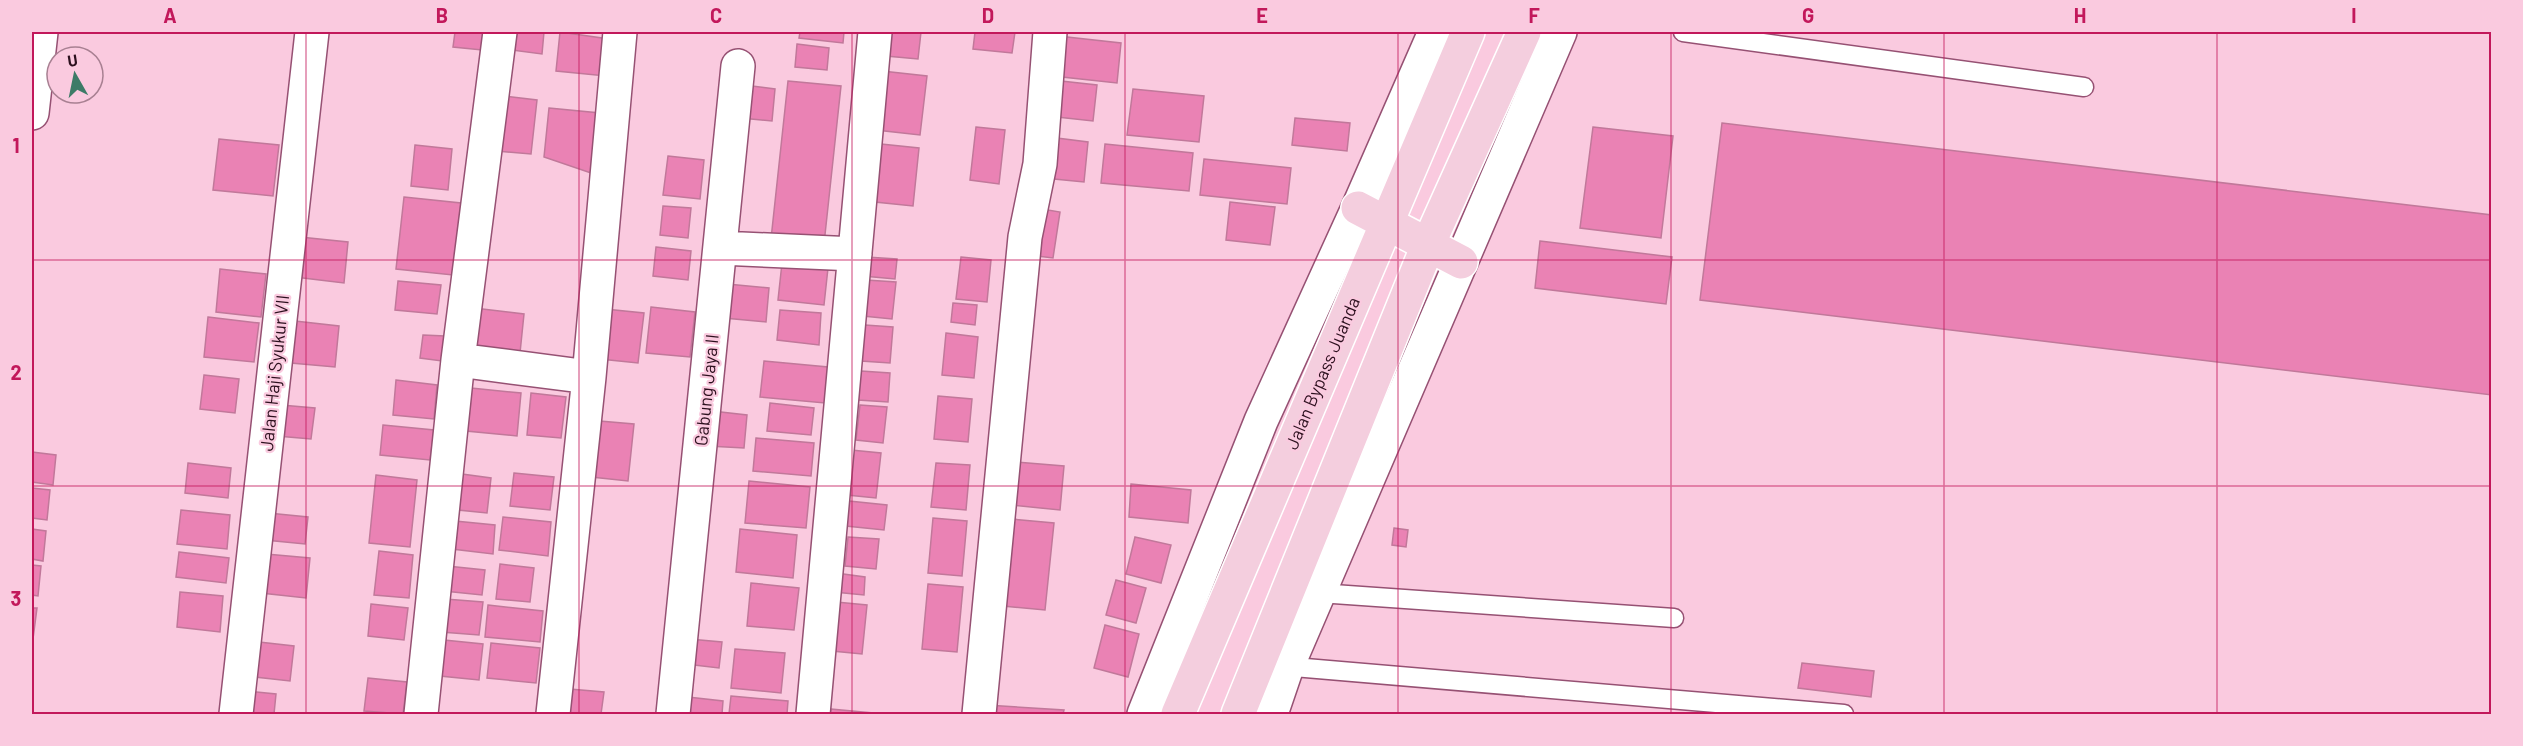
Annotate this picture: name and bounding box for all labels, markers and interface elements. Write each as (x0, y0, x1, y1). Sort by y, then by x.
text: A (163, 3, 177, 27)
text: B (436, 3, 448, 27)
text: C (710, 3, 722, 27)
text: D (982, 3, 994, 27)
text: E (1256, 3, 1268, 27)
text: F (1528, 3, 1540, 27)
text: G (1802, 3, 1814, 27)
text: H (2074, 3, 2086, 27)
text: I (2351, 3, 2357, 27)
north arrow (45, 45, 105, 105)
text: U (66, 50, 79, 70)
text: 1 (12, 133, 20, 157)
street label: Jalan Haji Syukur VII (255, 294, 293, 452)
street label: Jalan Bypass Juanda (1280, 294, 1364, 452)
street label: Gabung Jaya II (689, 333, 723, 447)
text: 2 (10, 360, 22, 384)
text: 3 (11, 586, 21, 610)

